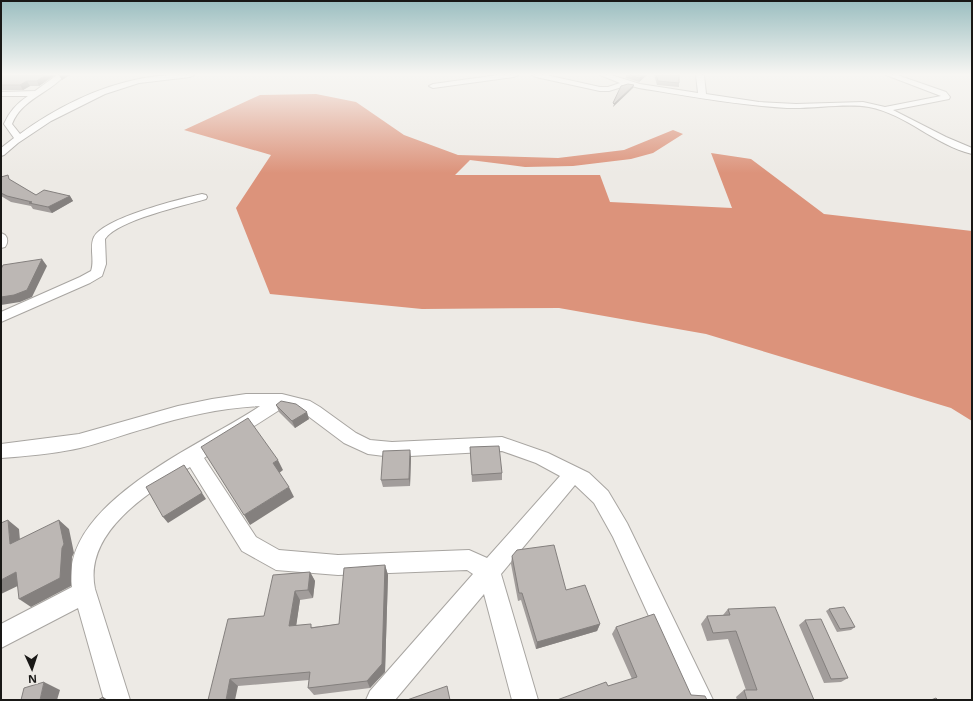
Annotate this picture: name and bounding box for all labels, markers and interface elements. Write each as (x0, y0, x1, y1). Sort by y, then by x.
north arrow (12, 649, 52, 689)
text: N (28, 672, 37, 687)

